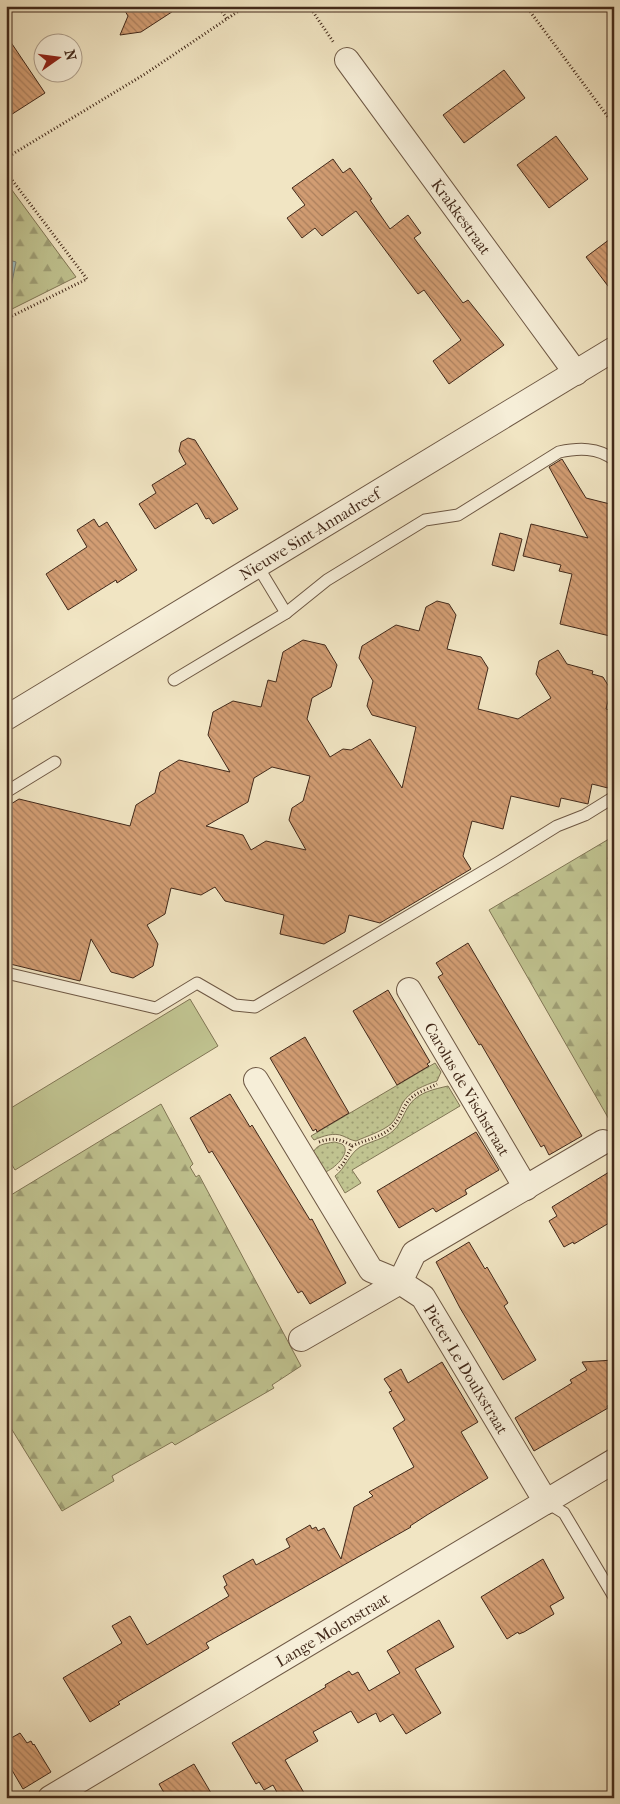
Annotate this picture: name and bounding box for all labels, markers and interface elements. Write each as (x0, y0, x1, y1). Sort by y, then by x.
north arrow (32, 32, 82, 82)
text: N (61, 48, 80, 63)
street label: Krakkestraat (428, 175, 496, 258)
street label: Nieuwe Sint-Annadreef (236, 482, 387, 584)
street label: Carolus de Vischstraat (421, 1019, 514, 1159)
street label: Pieter Le Doulxstraat (420, 1301, 513, 1438)
street label: Lange Molenstraat (272, 1588, 393, 1671)

